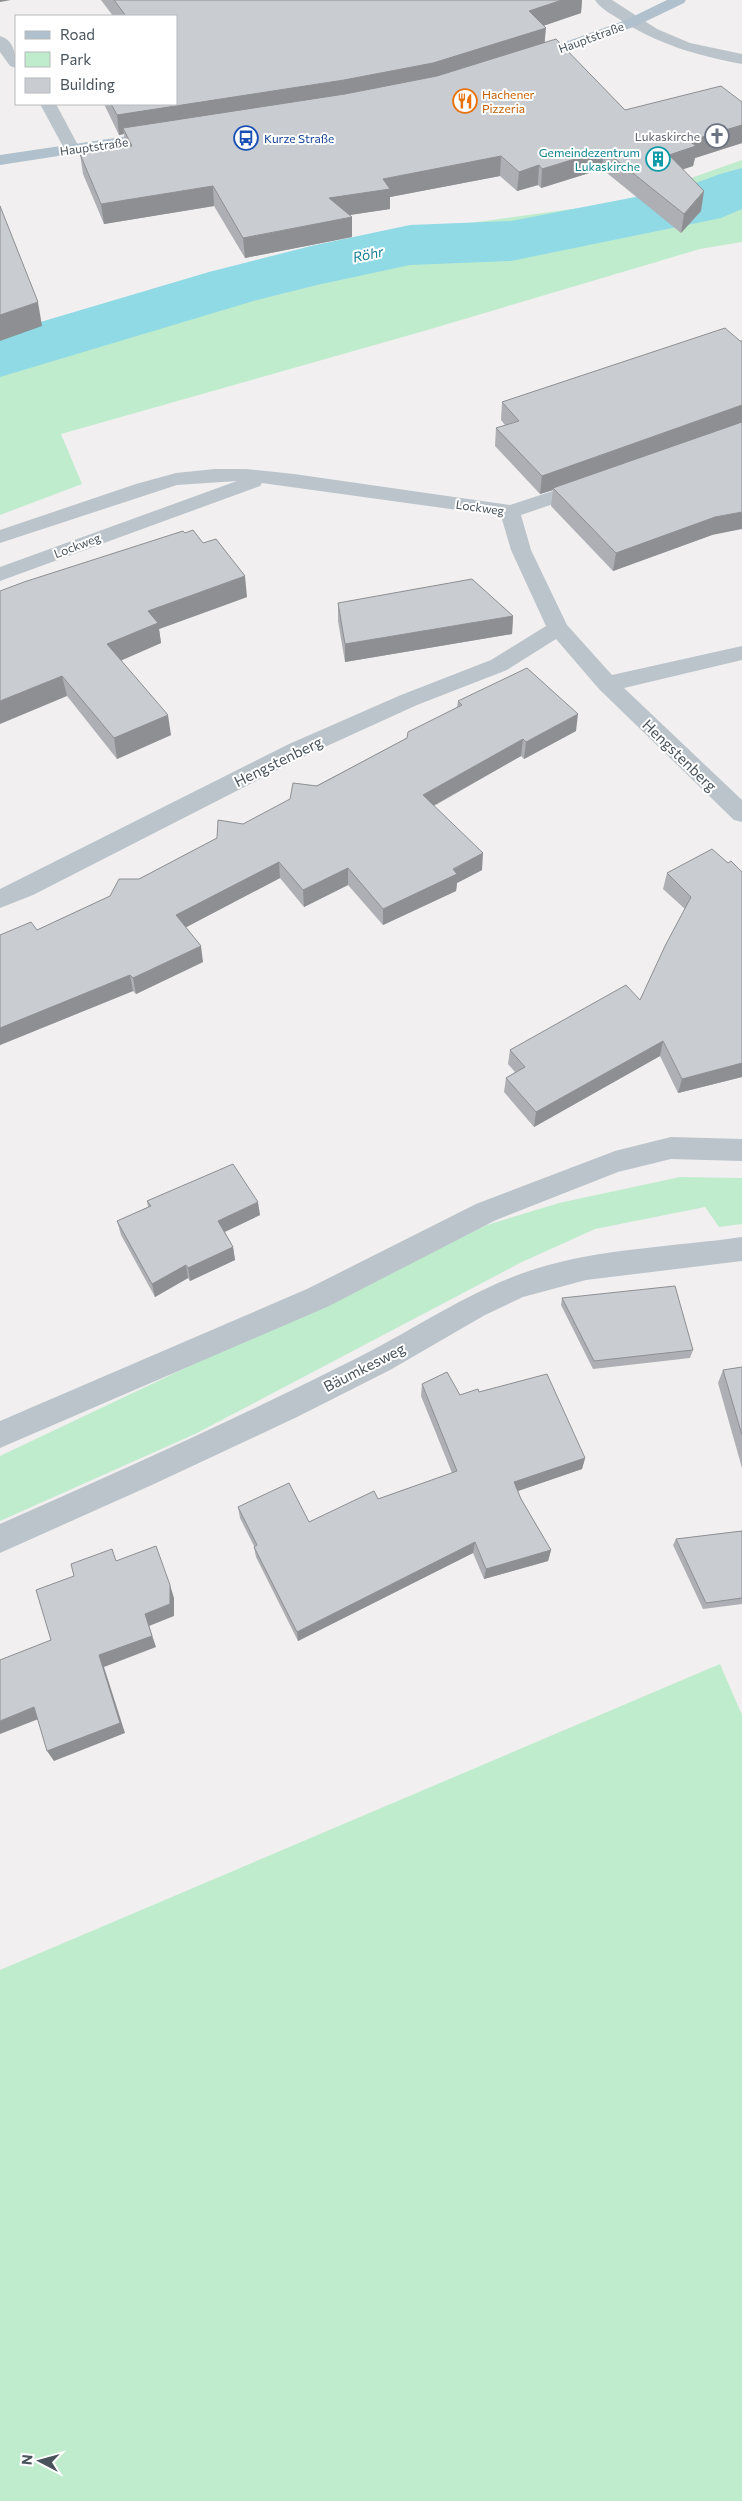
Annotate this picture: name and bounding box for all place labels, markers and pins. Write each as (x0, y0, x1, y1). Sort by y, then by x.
place label: Hachener Pizzeria (482, 87, 535, 115)
restaurant icon: Hachener Pizzeria (452, 88, 478, 114)
church icon: Lukaskirche (704, 123, 730, 149)
bus stop icon: Kurze Straße (233, 125, 259, 151)
place label: Lukaskirche (635, 129, 700, 143)
place label: Kurze Straße (264, 131, 334, 145)
place label: Gemeindezentrum Lukaskirche (539, 145, 640, 173)
building icon: Gemeindezentrum Lukaskirche (645, 146, 671, 172)

